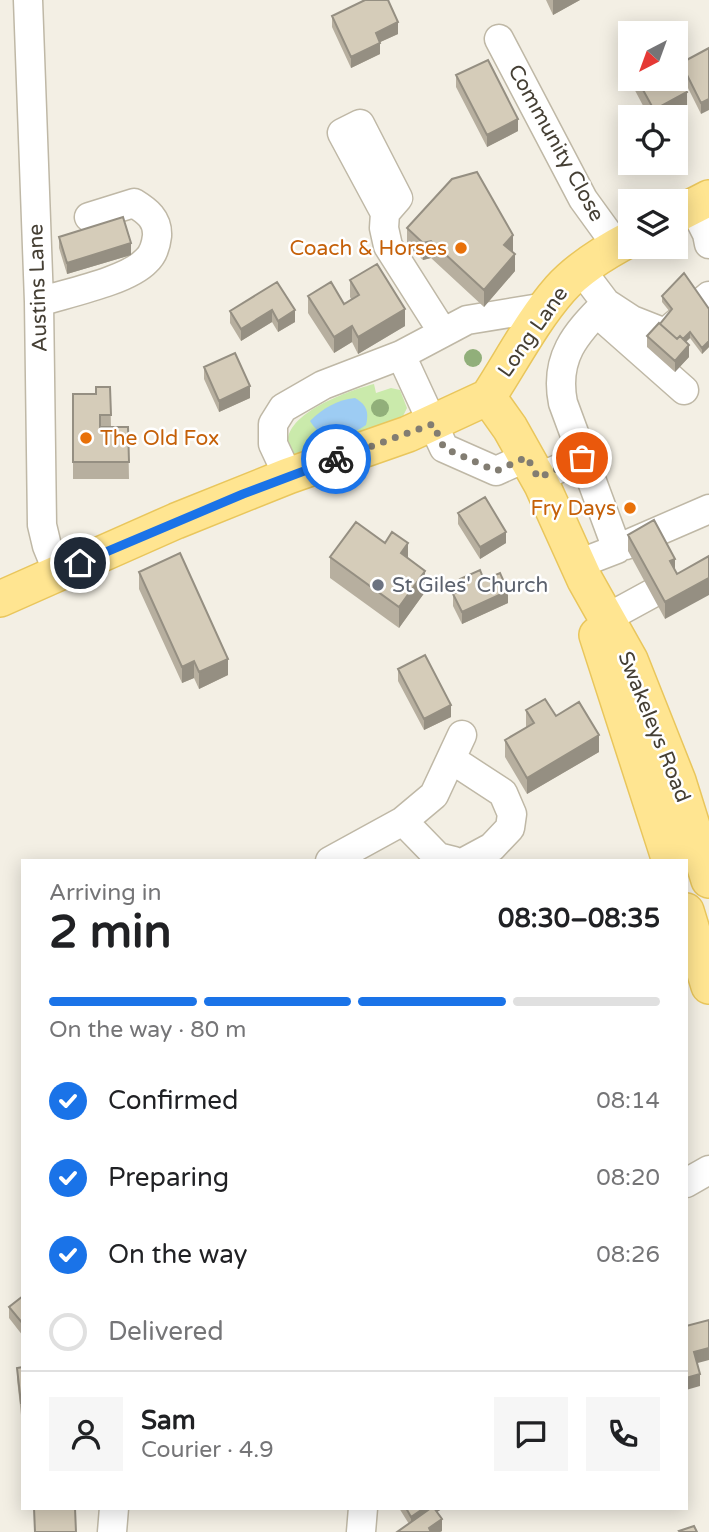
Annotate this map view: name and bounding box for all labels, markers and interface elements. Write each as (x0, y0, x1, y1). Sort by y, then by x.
north arrow (618, 21, 688, 91)
map controls (618, 21, 688, 259)
street label: Community Close (503, 60, 610, 226)
button: locate (618, 105, 688, 175)
button: layers (618, 189, 688, 259)
street label: Austins Lane (23, 223, 53, 353)
place label: Coach & Horses (289, 236, 447, 261)
marker: Coach & Horses (453, 240, 469, 256)
street label: Long Lane (493, 282, 573, 382)
courier (301, 424, 371, 494)
place label: The Old Fox (100, 426, 219, 451)
pin (552, 428, 612, 488)
marker: The Old Fox (78, 430, 94, 446)
icon: bag (563, 439, 601, 477)
icon: bike (317, 440, 355, 478)
place label: Fry Days (530, 496, 616, 521)
marker: Fry Days (622, 500, 638, 516)
pin (50, 533, 110, 593)
icon: home (61, 544, 99, 582)
place label: St Giles' Church (392, 573, 548, 598)
marker: St Giles' Church (370, 577, 386, 593)
street label: Swakeleys Road (612, 648, 696, 806)
text: Arriving in (49, 879, 162, 907)
text: 08:30–08:35 (498, 903, 660, 934)
text: 2 min (49, 905, 172, 960)
text: On the way · 80 m (49, 1016, 246, 1044)
icon: check (49, 1082, 87, 1120)
text: Confirmed (108, 1085, 238, 1116)
text: 08:14 (596, 1087, 660, 1115)
icon: check (49, 1159, 87, 1197)
text: Preparing (108, 1162, 229, 1193)
text: 08:20 (596, 1164, 660, 1192)
icon: check (49, 1236, 87, 1274)
text: On the way (108, 1239, 248, 1270)
text: 08:26 (596, 1241, 660, 1269)
text: Delivered (108, 1316, 224, 1347)
button: person (49, 1397, 123, 1471)
button: chat (494, 1397, 568, 1471)
button: phone (586, 1397, 660, 1471)
text: Sam (141, 1405, 196, 1436)
text: Courier · 4.9 (141, 1436, 274, 1464)

